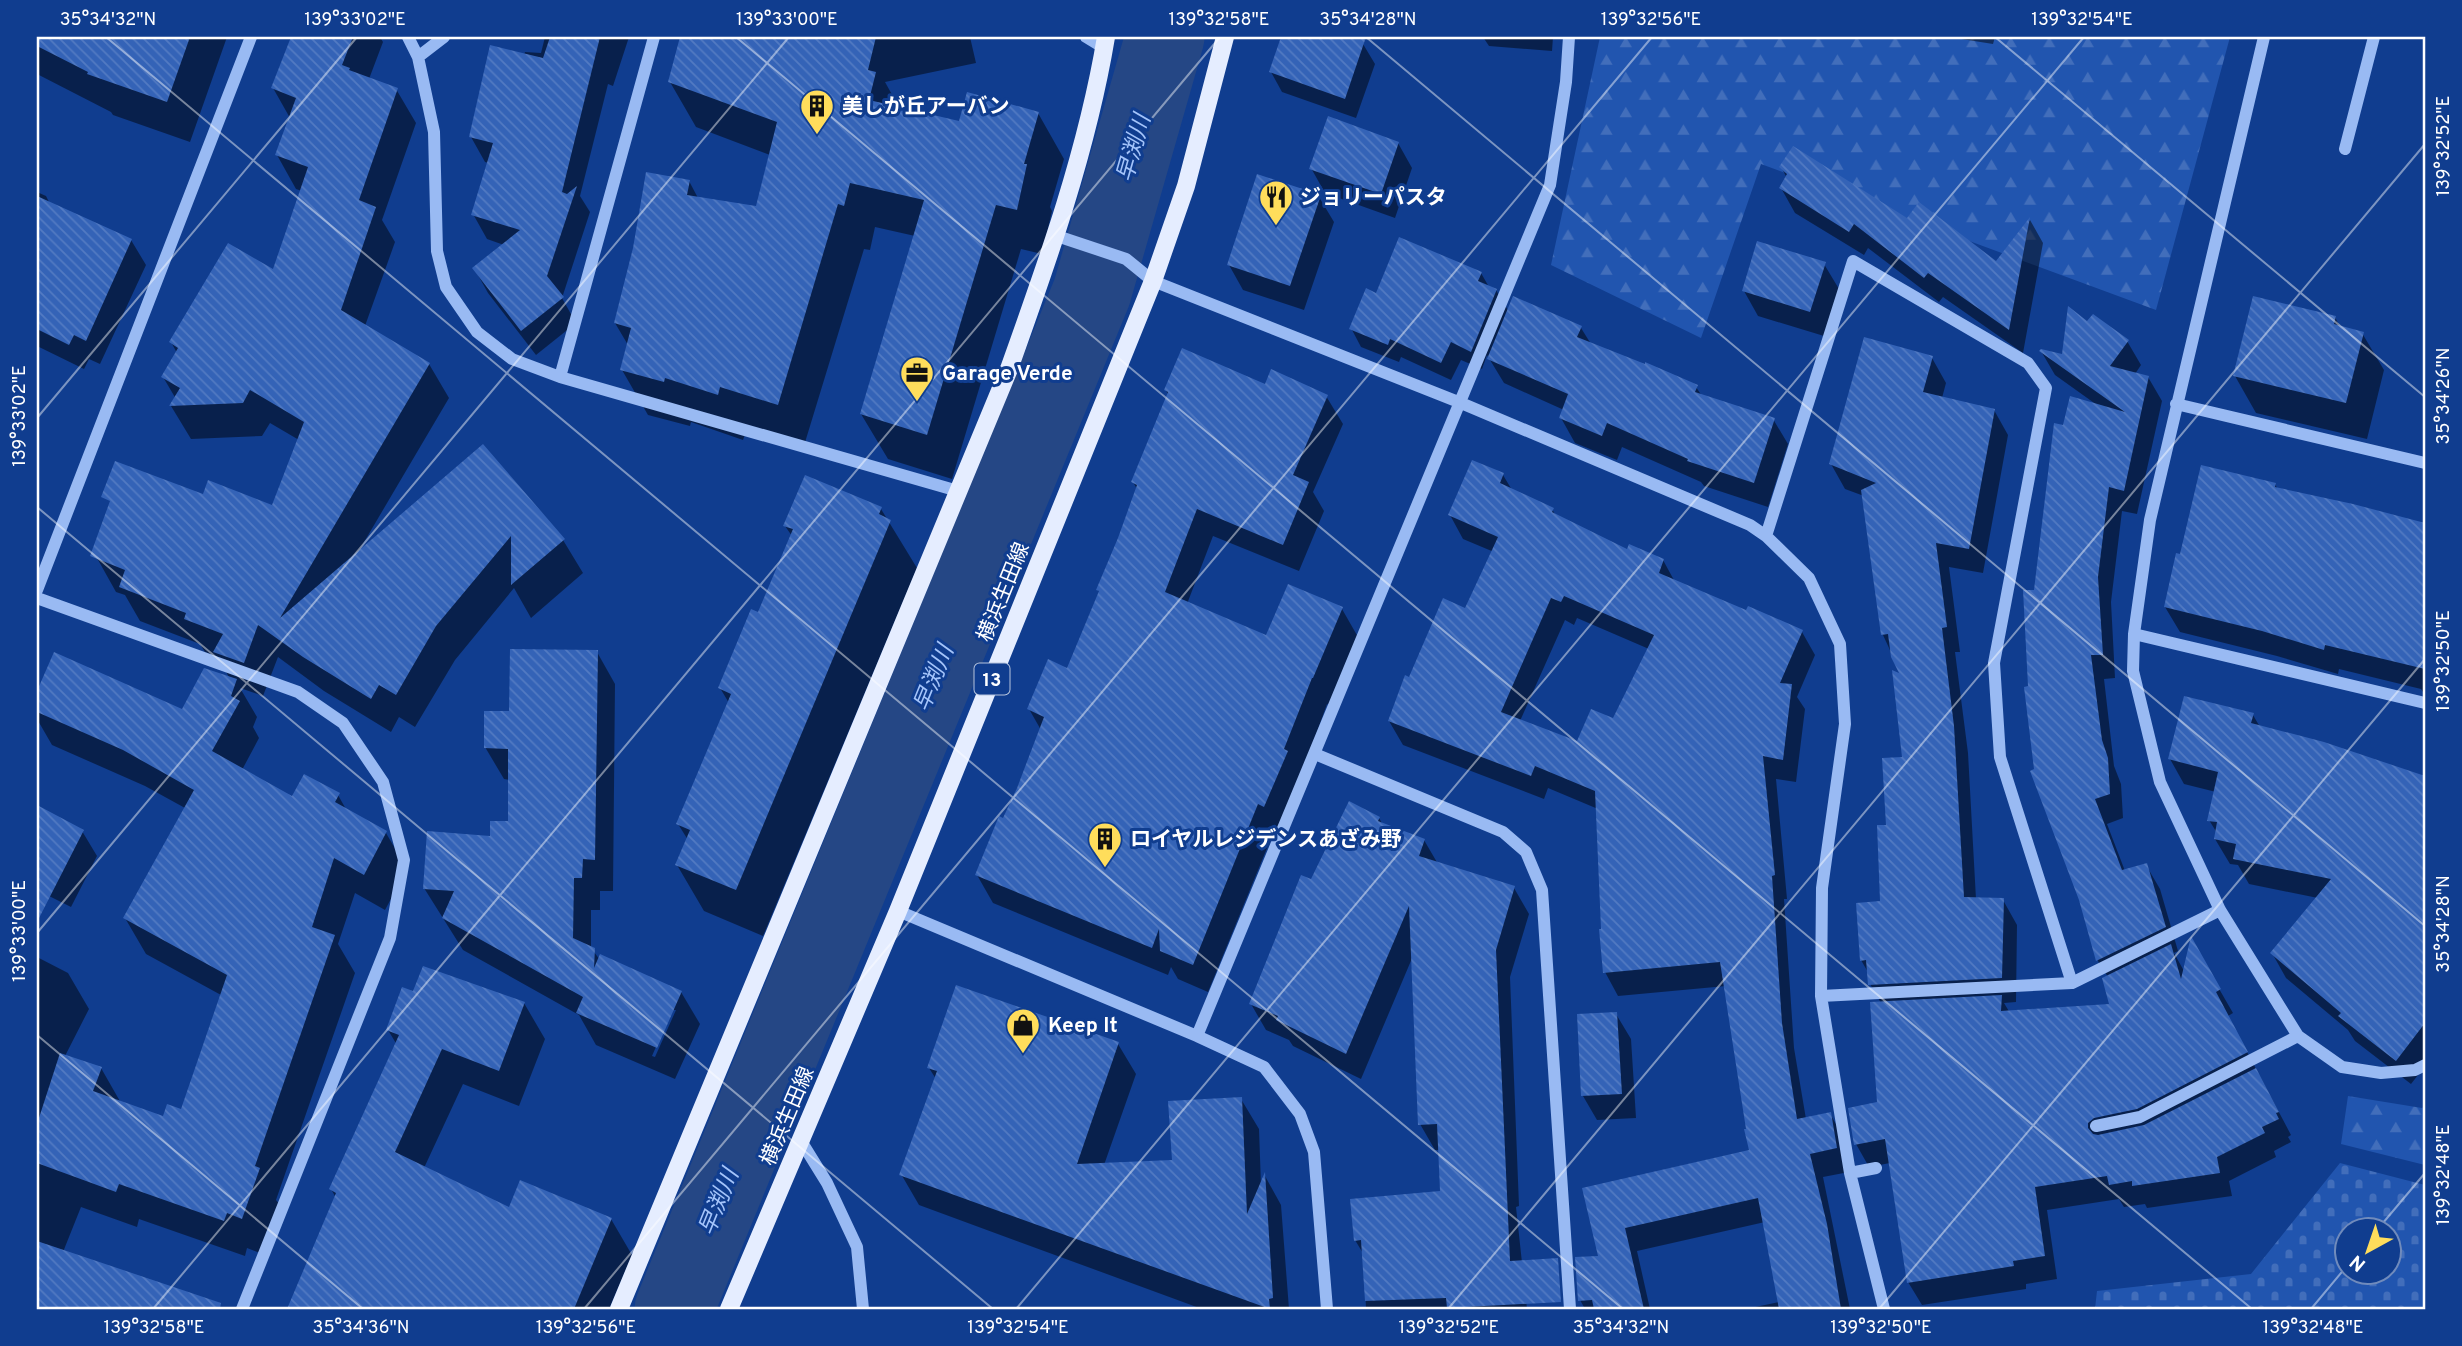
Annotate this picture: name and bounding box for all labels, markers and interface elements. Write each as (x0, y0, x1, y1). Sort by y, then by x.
text: 35°34'32"N (60, 9, 156, 32)
text: 139°33'02"E (304, 9, 406, 32)
text: 139°33'00"E (736, 9, 838, 32)
text: 139°32'58"E (1169, 9, 1269, 32)
text: 35°34'28"N (1319, 9, 1417, 32)
text: 139°32'56"E (1601, 9, 1701, 32)
text: 139°32'54"E (2031, 9, 2133, 32)
building icon: 美しが丘アーバン (798, 87, 836, 136)
place label: 美しが丘アーバン (842, 94, 1010, 121)
text: 139°32'52"E (2433, 96, 2456, 196)
water label: 早渕川 (1112, 109, 1160, 186)
restaurant icon: ジョリーパスタ (1257, 178, 1295, 227)
place label: ジョリーパスタ (1300, 185, 1447, 212)
text: 35°34'26"N (2433, 347, 2456, 445)
office icon: Garage Verde (898, 354, 936, 403)
place label: Garage Verde (942, 361, 1073, 388)
text: 139°33'02"E (9, 365, 32, 467)
street label: 横浜生田線 (972, 539, 1037, 646)
text: 139°32'50"E (2433, 610, 2456, 712)
water label: 早渕川 (909, 639, 963, 716)
road number: 13 (974, 664, 1010, 694)
building icon: ロイヤルレジデンスあざみ野 (1086, 820, 1124, 869)
place label: ロイヤルレジデンスあざみ野 (1130, 827, 1402, 854)
text: 35°34'28"N (2433, 875, 2456, 973)
text: 139°33'00"E (9, 880, 32, 982)
shop icon: Keep It (1004, 1006, 1042, 1055)
place label: Keep It (1048, 1013, 1118, 1040)
street label: 横浜生田線 (755, 1063, 821, 1170)
text: 139°32'48"E (2433, 1125, 2456, 1225)
water label: 早渕川 (694, 1163, 748, 1240)
north arrow (2332, 1216, 2402, 1286)
text: N (2345, 1249, 2371, 1276)
text: 139°32'58"E (104, 1317, 204, 1340)
text: 35°34'36"N (313, 1317, 409, 1340)
text: 139°32'56"E (536, 1317, 636, 1340)
text: 139°32'54"E (967, 1317, 1069, 1340)
text: 139°32'52"E (1399, 1317, 1499, 1340)
text: 35°34'32"N (1573, 1317, 1669, 1340)
text: 139°32'50"E (1830, 1317, 1932, 1340)
text: 139°32'48"E (2263, 1317, 2363, 1340)

